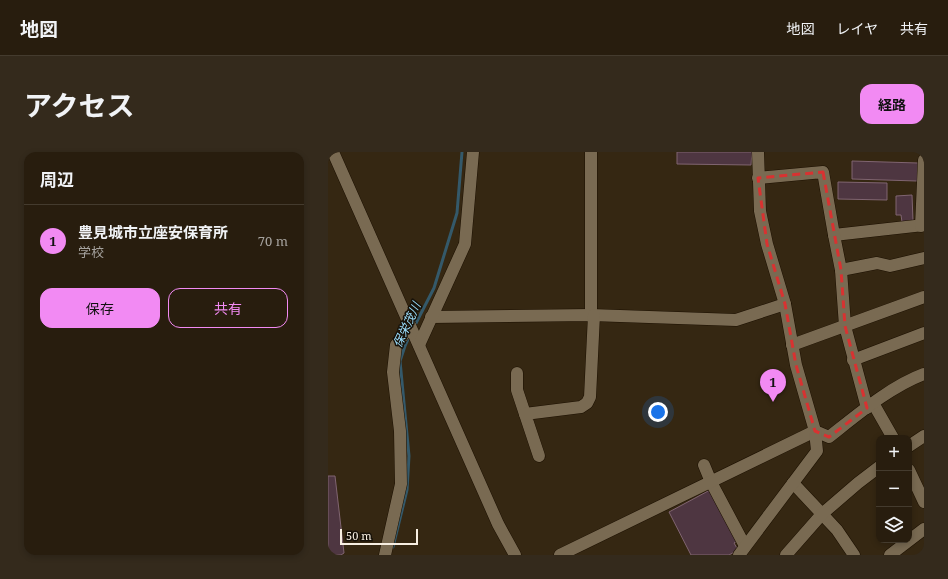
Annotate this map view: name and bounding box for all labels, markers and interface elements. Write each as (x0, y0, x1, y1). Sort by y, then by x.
text: 地図 (20, 16, 58, 42)
text: 地図 (786, 19, 814, 38)
text: レイヤ (836, 19, 878, 38)
text: 共有 (900, 19, 928, 38)
button: 経路 (860, 84, 924, 124)
text: アクセス (24, 86, 135, 124)
text: 周辺 (40, 168, 74, 191)
text: 豊見城市立座安保育所 (78, 222, 228, 242)
text: 1 (49, 232, 57, 250)
text: 70 m (258, 232, 288, 250)
text: 学校 (78, 243, 104, 261)
button: 保存 (40, 288, 160, 328)
button: 共有 (168, 288, 288, 328)
water label: 保栄茂川 (389, 298, 425, 350)
pin: 1 (760, 369, 786, 402)
your location (648, 402, 668, 422)
map controls (876, 435, 912, 543)
button: + (876, 435, 912, 471)
button: − (876, 471, 912, 507)
button: layers (876, 507, 912, 543)
scale bar (340, 527, 418, 546)
text: 50 m (346, 528, 372, 543)

